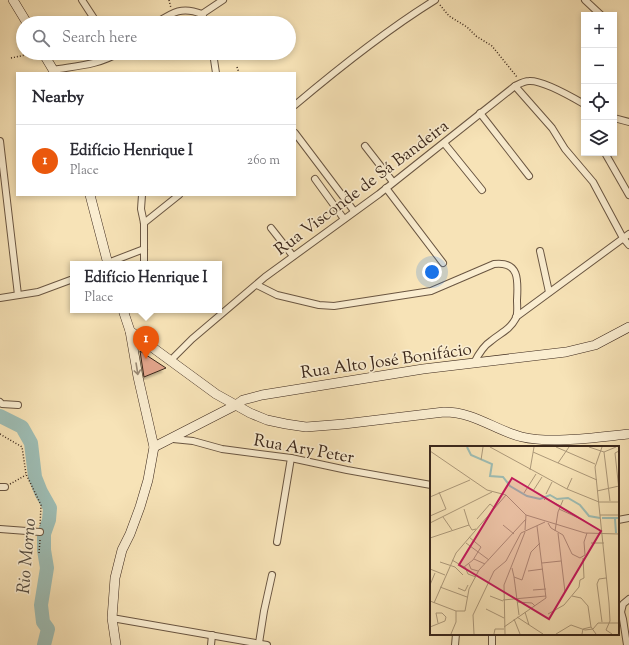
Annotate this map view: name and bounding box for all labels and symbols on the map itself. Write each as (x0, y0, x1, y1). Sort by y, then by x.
street label: Rua Visconde de Sá Bandeira (270, 115, 454, 262)
your location (422, 262, 442, 282)
pin: 1 (133, 326, 159, 359)
street label: Rua Alto José Bonifácio (299, 338, 473, 386)
one-way arrow (133, 363, 141, 376)
street label: Rua Ary Peter (251, 429, 356, 471)
inset map (430, 446, 619, 635)
water label: Rio Morno (12, 517, 44, 595)

